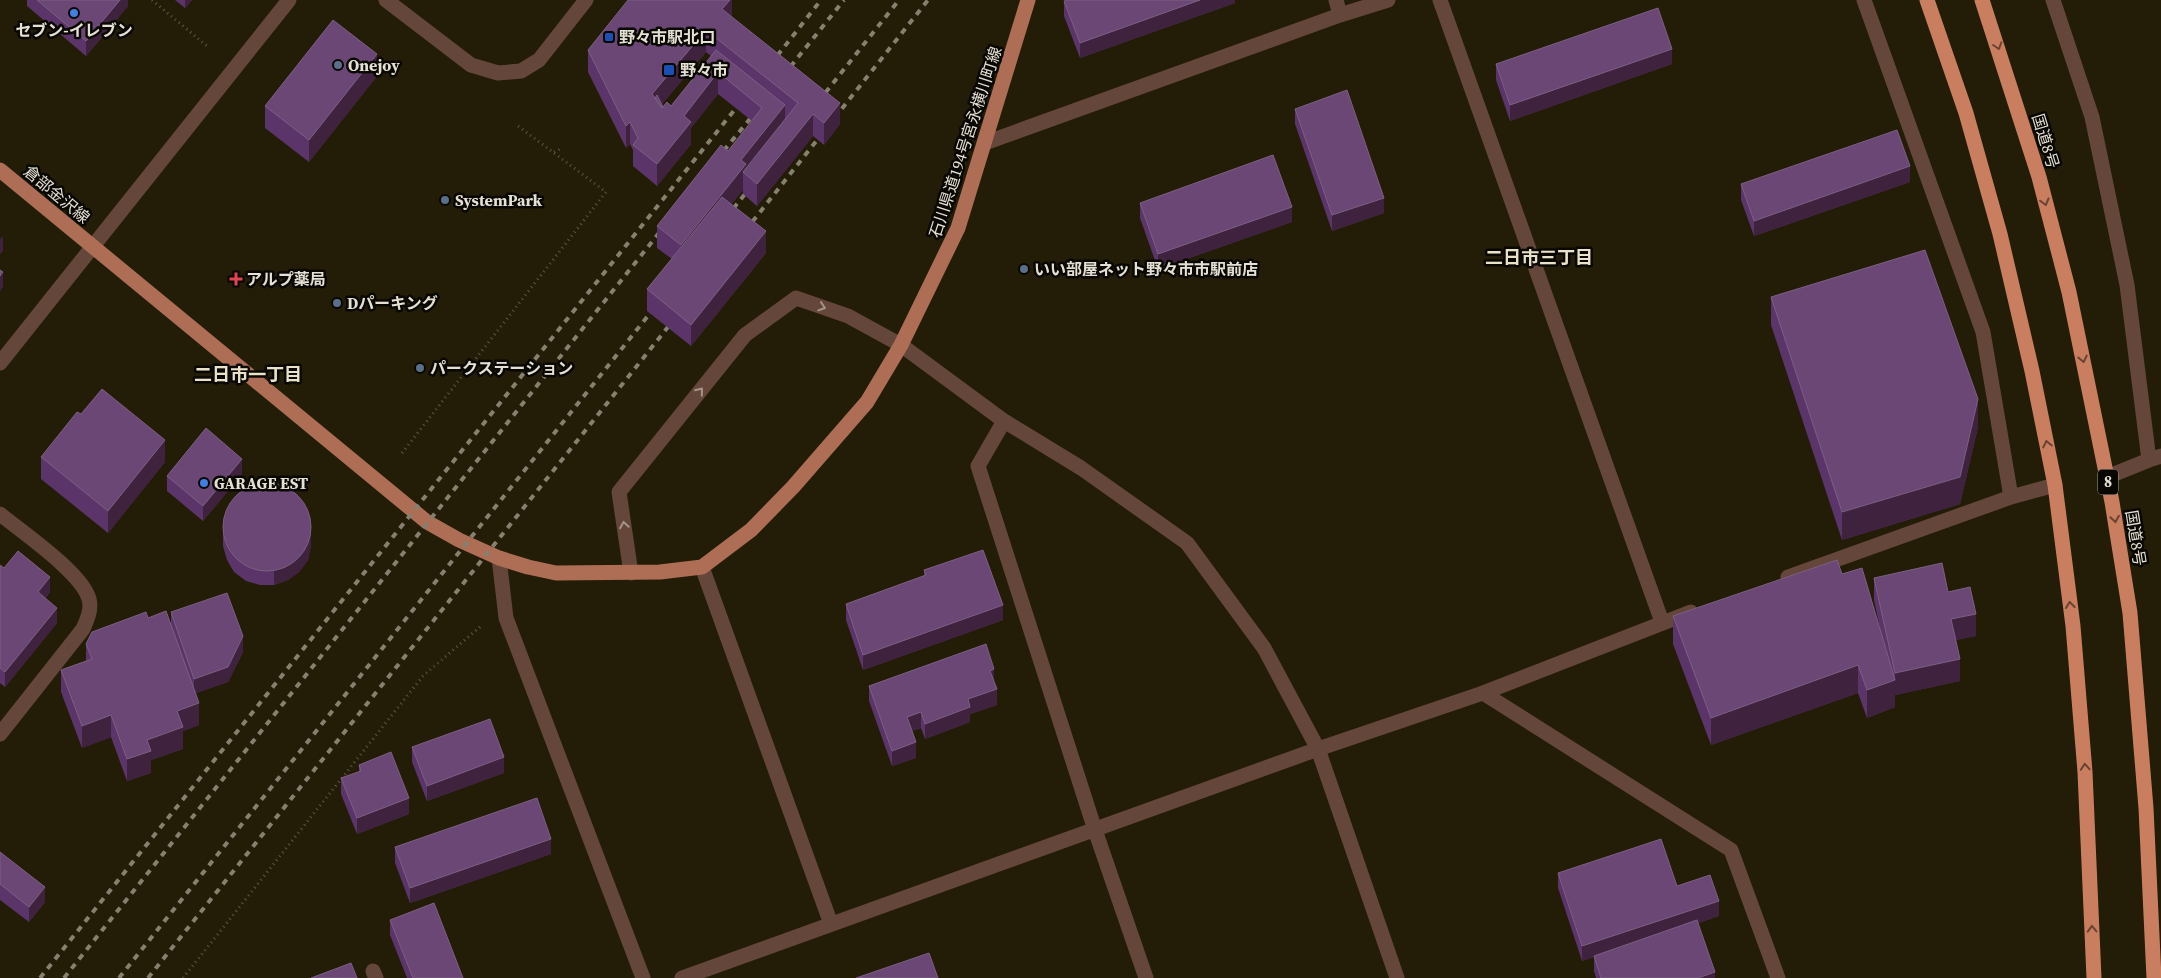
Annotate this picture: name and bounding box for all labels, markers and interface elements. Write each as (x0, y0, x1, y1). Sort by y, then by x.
marker: セブン-イレブン (68, 7, 80, 19)
place label: セブン-イレブン (15, 19, 133, 41)
place label: 野々市駅北口 (619, 26, 715, 48)
marker: 野々市駅北口 (603, 31, 615, 43)
one-way arrow (1992, 41, 2002, 50)
street label: 石川県道194号宮永横川町線 (924, 43, 1006, 241)
place label: Onejoy (348, 54, 400, 76)
marker: Onejoy (332, 59, 344, 71)
place label: 野々市 (680, 59, 728, 81)
marker: 野々市 (662, 63, 676, 77)
street label: 国道8号 (2027, 111, 2065, 171)
street label: 倉部金沢線 (19, 160, 95, 228)
place label: SystemPark (455, 189, 542, 211)
marker: SystemPark (439, 194, 451, 206)
one-way arrow (2039, 197, 2050, 206)
district label: 二日市三丁目 (1485, 245, 1593, 270)
place label: いい部屋ネット野々市市駅前店 (1034, 258, 1258, 280)
marker: いい部屋ネット野々市市駅前店 (1018, 263, 1030, 275)
place label: アルプ薬局 (246, 268, 326, 290)
marker: アルプ薬局 (230, 273, 242, 285)
place label: Dパーキング (347, 292, 438, 314)
marker: Dパーキング (331, 297, 343, 309)
one-way arrow (817, 301, 826, 311)
one-way arrow (2077, 355, 2088, 364)
place label: パークステーション (430, 357, 573, 379)
district label: 二日市一丁目 (194, 362, 302, 387)
marker: パークステーション (414, 362, 426, 374)
one-way arrow (694, 388, 702, 397)
one-way arrow (2042, 440, 2053, 449)
road number: 8 (2098, 470, 2118, 494)
place label: GARAGE EST (214, 472, 308, 494)
marker: GARAGE EST (198, 477, 210, 489)
street label: 国道8号 (2121, 509, 2151, 567)
one-way arrow (2109, 515, 2120, 523)
one-way arrow (619, 520, 629, 529)
one-way arrow (2065, 601, 2076, 609)
one-way arrow (2080, 763, 2091, 771)
one-way arrow (2087, 925, 2097, 933)

